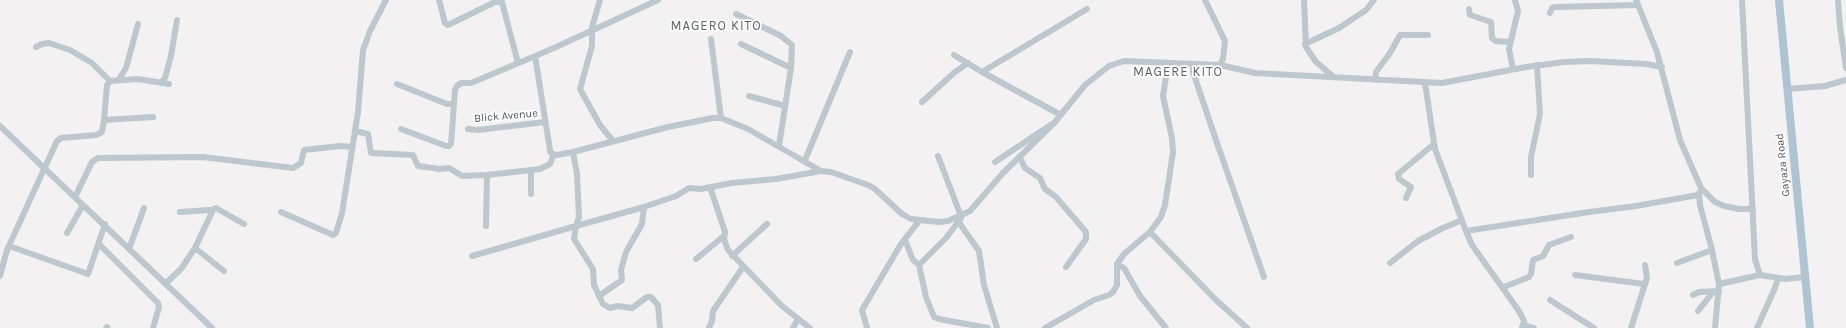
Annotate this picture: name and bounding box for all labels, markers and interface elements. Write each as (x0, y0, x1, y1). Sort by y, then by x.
district label: MAGERO KITO (670, 18, 762, 34)
district label: MAGERE KITO (1133, 64, 1223, 80)
street label: Blick Avenue (474, 107, 538, 125)
street label: Gayaza Road (1773, 133, 1793, 197)

